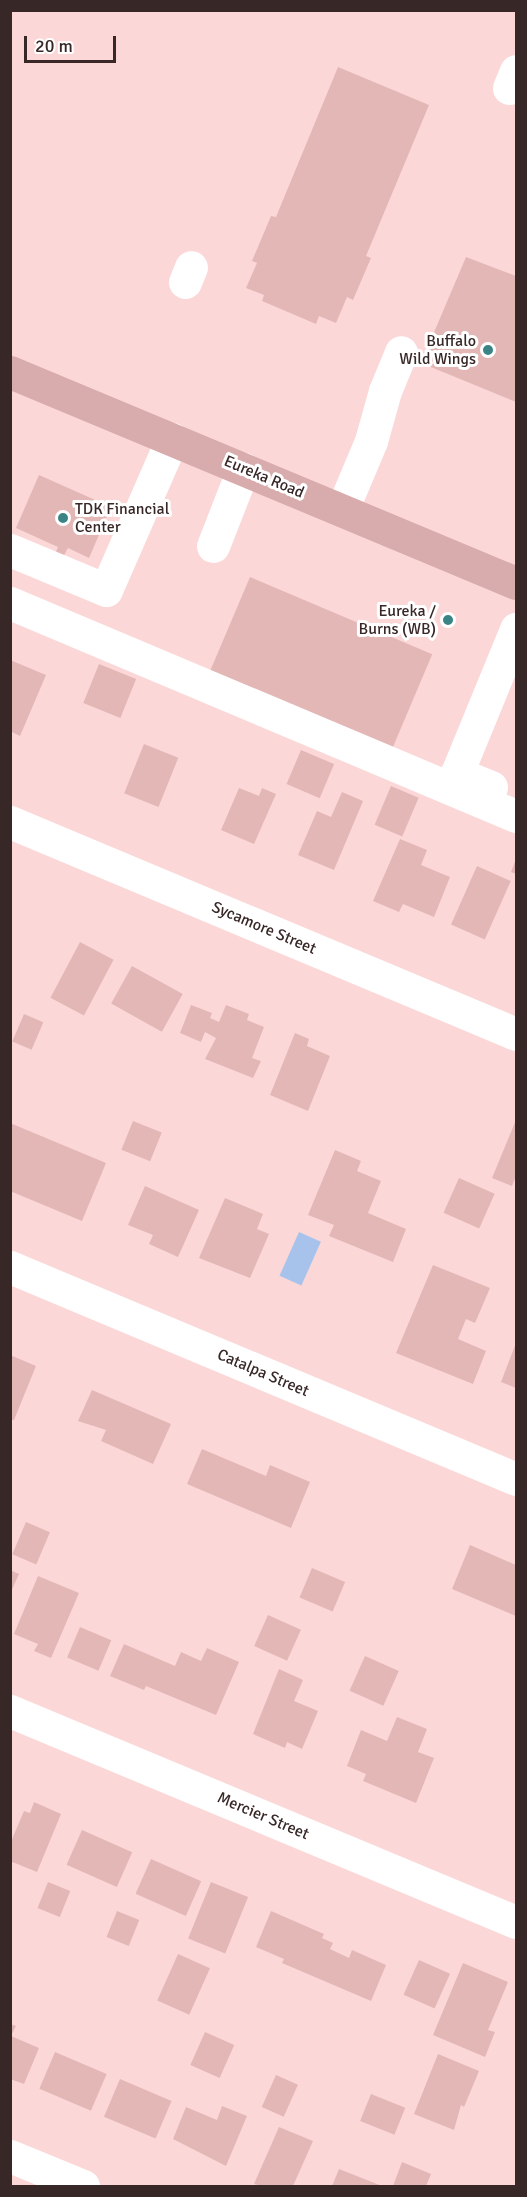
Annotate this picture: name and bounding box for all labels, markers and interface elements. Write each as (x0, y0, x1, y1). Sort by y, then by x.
scale bar (27, 24, 118, 62)
text: 20 m (35, 35, 73, 57)
place label: Buffalo Wild Wings (399, 331, 476, 369)
marker: Buffalo Wild Wings (481, 343, 495, 357)
street label: Eureka Road (221, 452, 307, 502)
place label: TDK Financial Center (75, 499, 169, 537)
marker: TDK Financial Center (56, 511, 70, 525)
place label: Eureka / Burns (WB) (359, 601, 436, 639)
marker: Eureka / Burns (WB) (441, 613, 455, 627)
street label: Sycamore Street (209, 897, 319, 959)
street label: Catalpa Street (214, 1345, 312, 1401)
street label: Mercier Street (214, 1788, 312, 1844)

